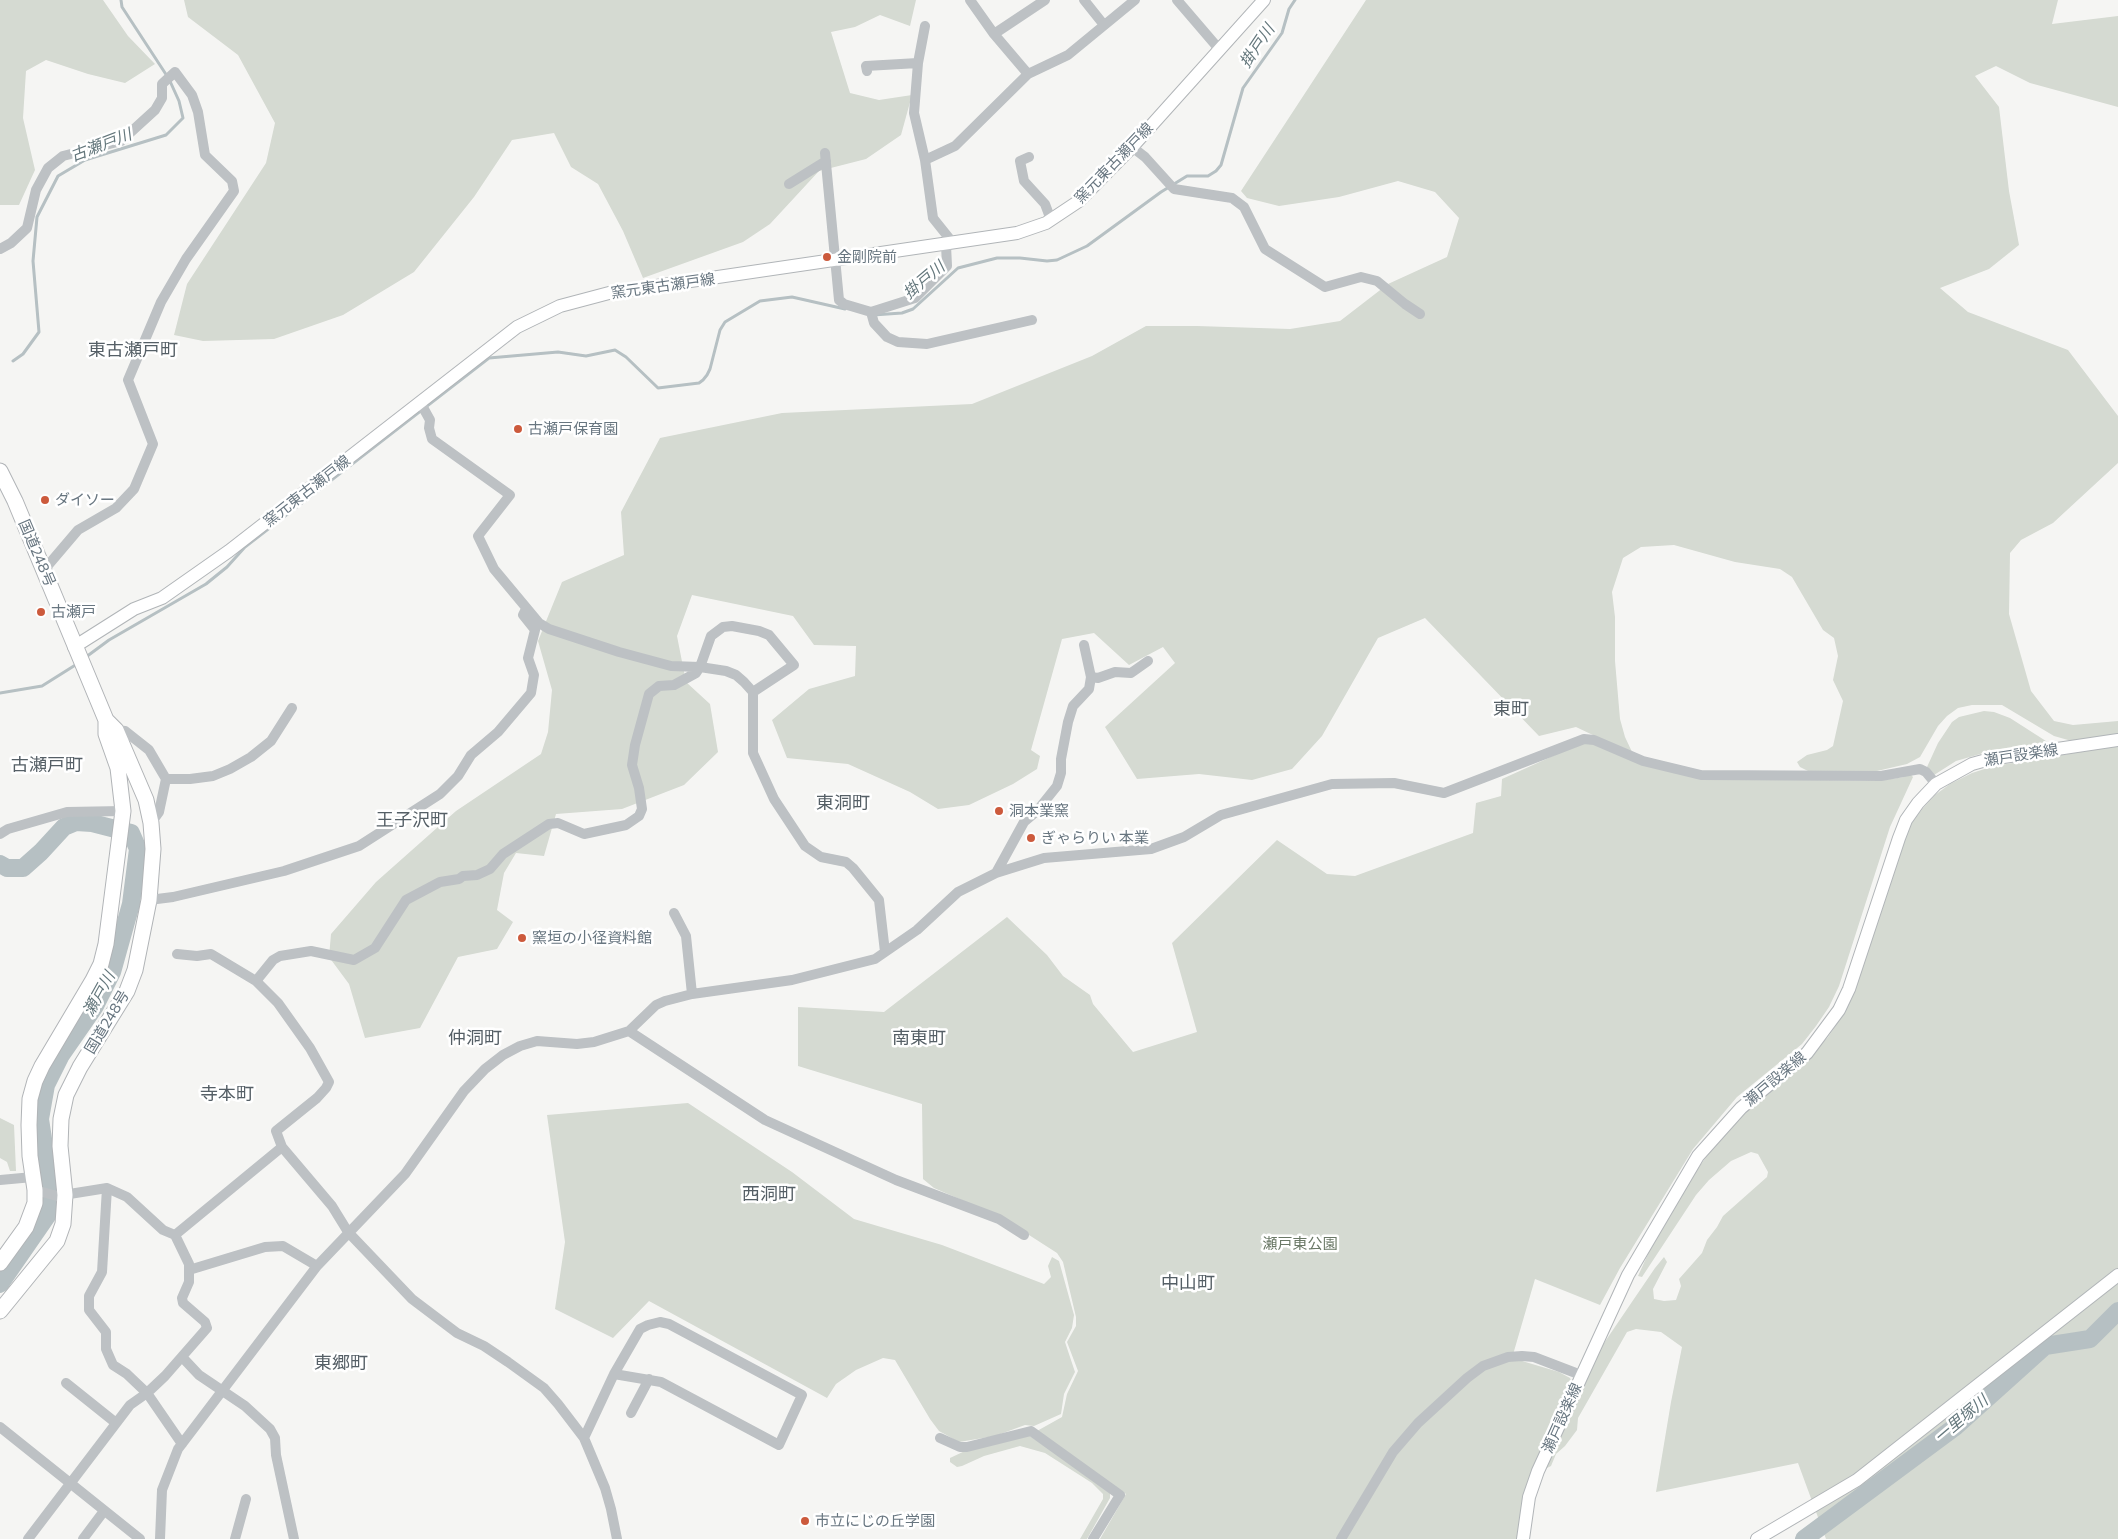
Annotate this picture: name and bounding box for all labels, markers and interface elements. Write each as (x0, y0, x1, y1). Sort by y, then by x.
water label: 掛戸川 (1236, 21, 1278, 71)
street label: 窯元東古瀬戸線 (1071, 119, 1157, 207)
water label: 古瀬戸川 (68, 125, 134, 165)
place label: 金剛院前 (837, 248, 897, 266)
marker: 金剛院前 (821, 251, 833, 263)
water label: 掛戸川 (899, 257, 949, 303)
street label: 窯元東古瀬戸線 (610, 270, 716, 302)
district label: 東古瀬戸町 (88, 339, 178, 361)
place label: 古瀬戸保育園 (528, 420, 618, 438)
marker: 古瀬戸保育園 (512, 423, 524, 435)
street label: 窯元東古瀬戸線 (260, 452, 354, 530)
place label: ダイソー (55, 491, 115, 509)
marker: ダイソー (39, 494, 51, 506)
street label: 国道248号 (15, 517, 59, 589)
place label: 古瀬戸 (51, 603, 96, 621)
marker: 古瀬戸 (35, 606, 47, 618)
district label: 東町 (1493, 698, 1529, 720)
street label: 瀬戸設楽線 (1983, 740, 2059, 770)
district label: 古瀬戸町 (11, 754, 83, 776)
district label: 東洞町 (816, 792, 870, 814)
place label: 洞本業窯 (1009, 802, 1069, 820)
marker: 洞本業窯 (993, 805, 1005, 817)
district label: 王子沢町 (376, 809, 448, 831)
place label: ぎゃらりい 本業 (1041, 829, 1149, 847)
marker: ぎゃらりい 本業 (1025, 832, 1037, 844)
place label: 窯垣の小径資料館 (532, 929, 652, 947)
marker: 窯垣の小径資料館 (516, 932, 528, 944)
water label: 瀬戸川 (79, 968, 119, 1020)
street label: 国道248号 (81, 987, 133, 1057)
district label: 仲洞町 (448, 1027, 502, 1049)
district label: 南東町 (892, 1027, 946, 1049)
street label: 瀬戸設楽線 (1740, 1048, 1810, 1110)
district label: 寺本町 (200, 1083, 254, 1105)
district label: 西洞町 (742, 1183, 796, 1205)
park label: 瀬戸東公園 (1263, 1235, 1337, 1253)
district label: 中山町 (1161, 1272, 1215, 1294)
district label: 東郷町 (314, 1352, 368, 1374)
street label: 瀬戸設楽線 (1539, 1380, 1585, 1456)
water label: 一里塚川 (1930, 1391, 1992, 1447)
place label: 市立にじの丘学園 (815, 1512, 935, 1530)
marker: 市立にじの丘学園 (799, 1515, 811, 1527)

